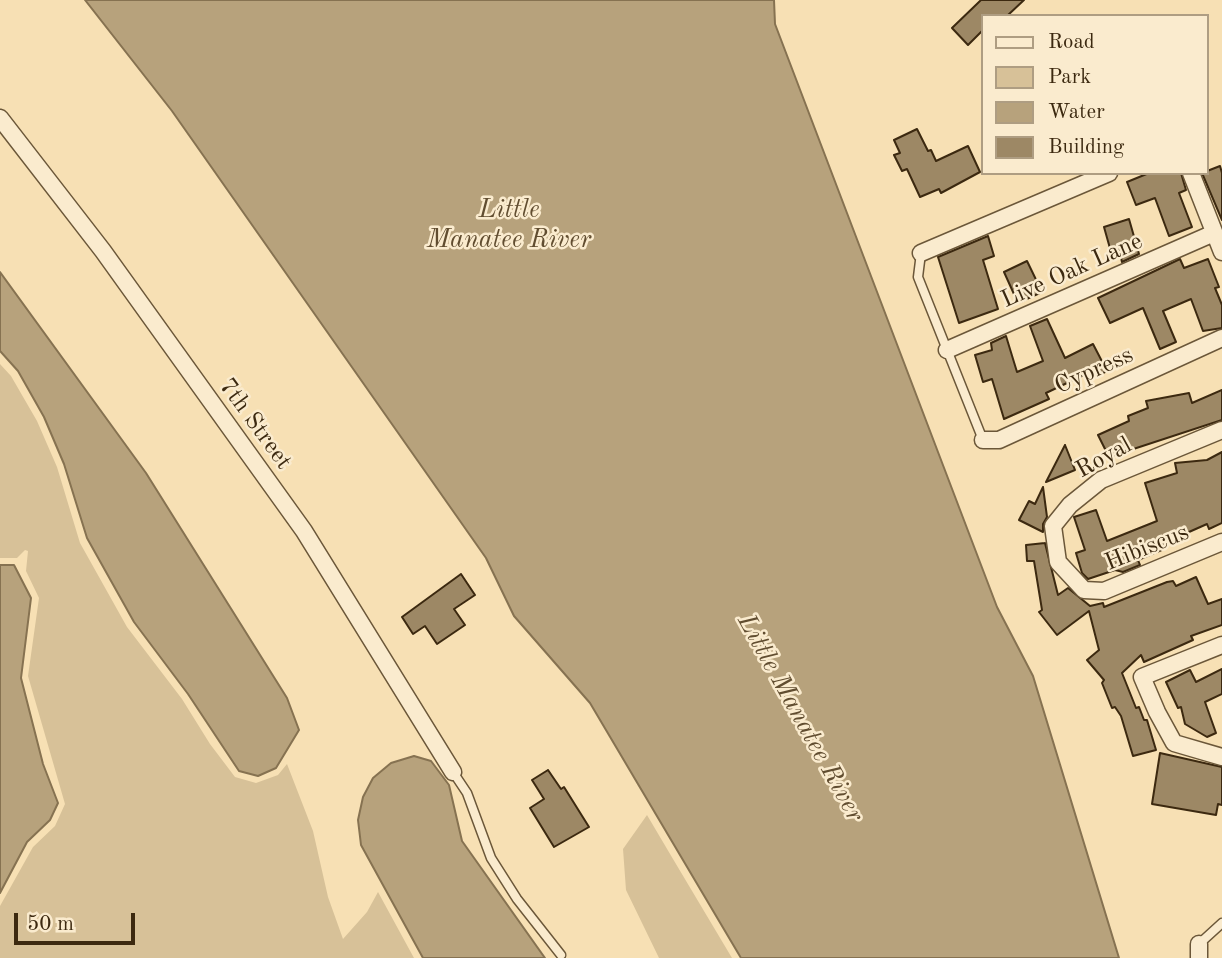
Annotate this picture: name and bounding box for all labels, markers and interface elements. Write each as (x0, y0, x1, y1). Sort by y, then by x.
legend (981, 14, 1208, 175)
text: Road (1048, 32, 1095, 53)
text: Park (1048, 67, 1091, 88)
text: Water (1048, 102, 1105, 123)
text: Building (1048, 137, 1124, 158)
water label: Little Manatee River (427, 194, 591, 256)
street label: Live Oak Lane (997, 227, 1147, 315)
street label: Cypress (1050, 341, 1138, 401)
street label: 7th Street (212, 373, 298, 475)
street label: Royal (1071, 431, 1137, 485)
street label: Hibiscus (1101, 518, 1193, 578)
water label: Little Manatee River (730, 609, 870, 827)
scale bar (18, 898, 138, 942)
text: 50 m (27, 914, 74, 935)

